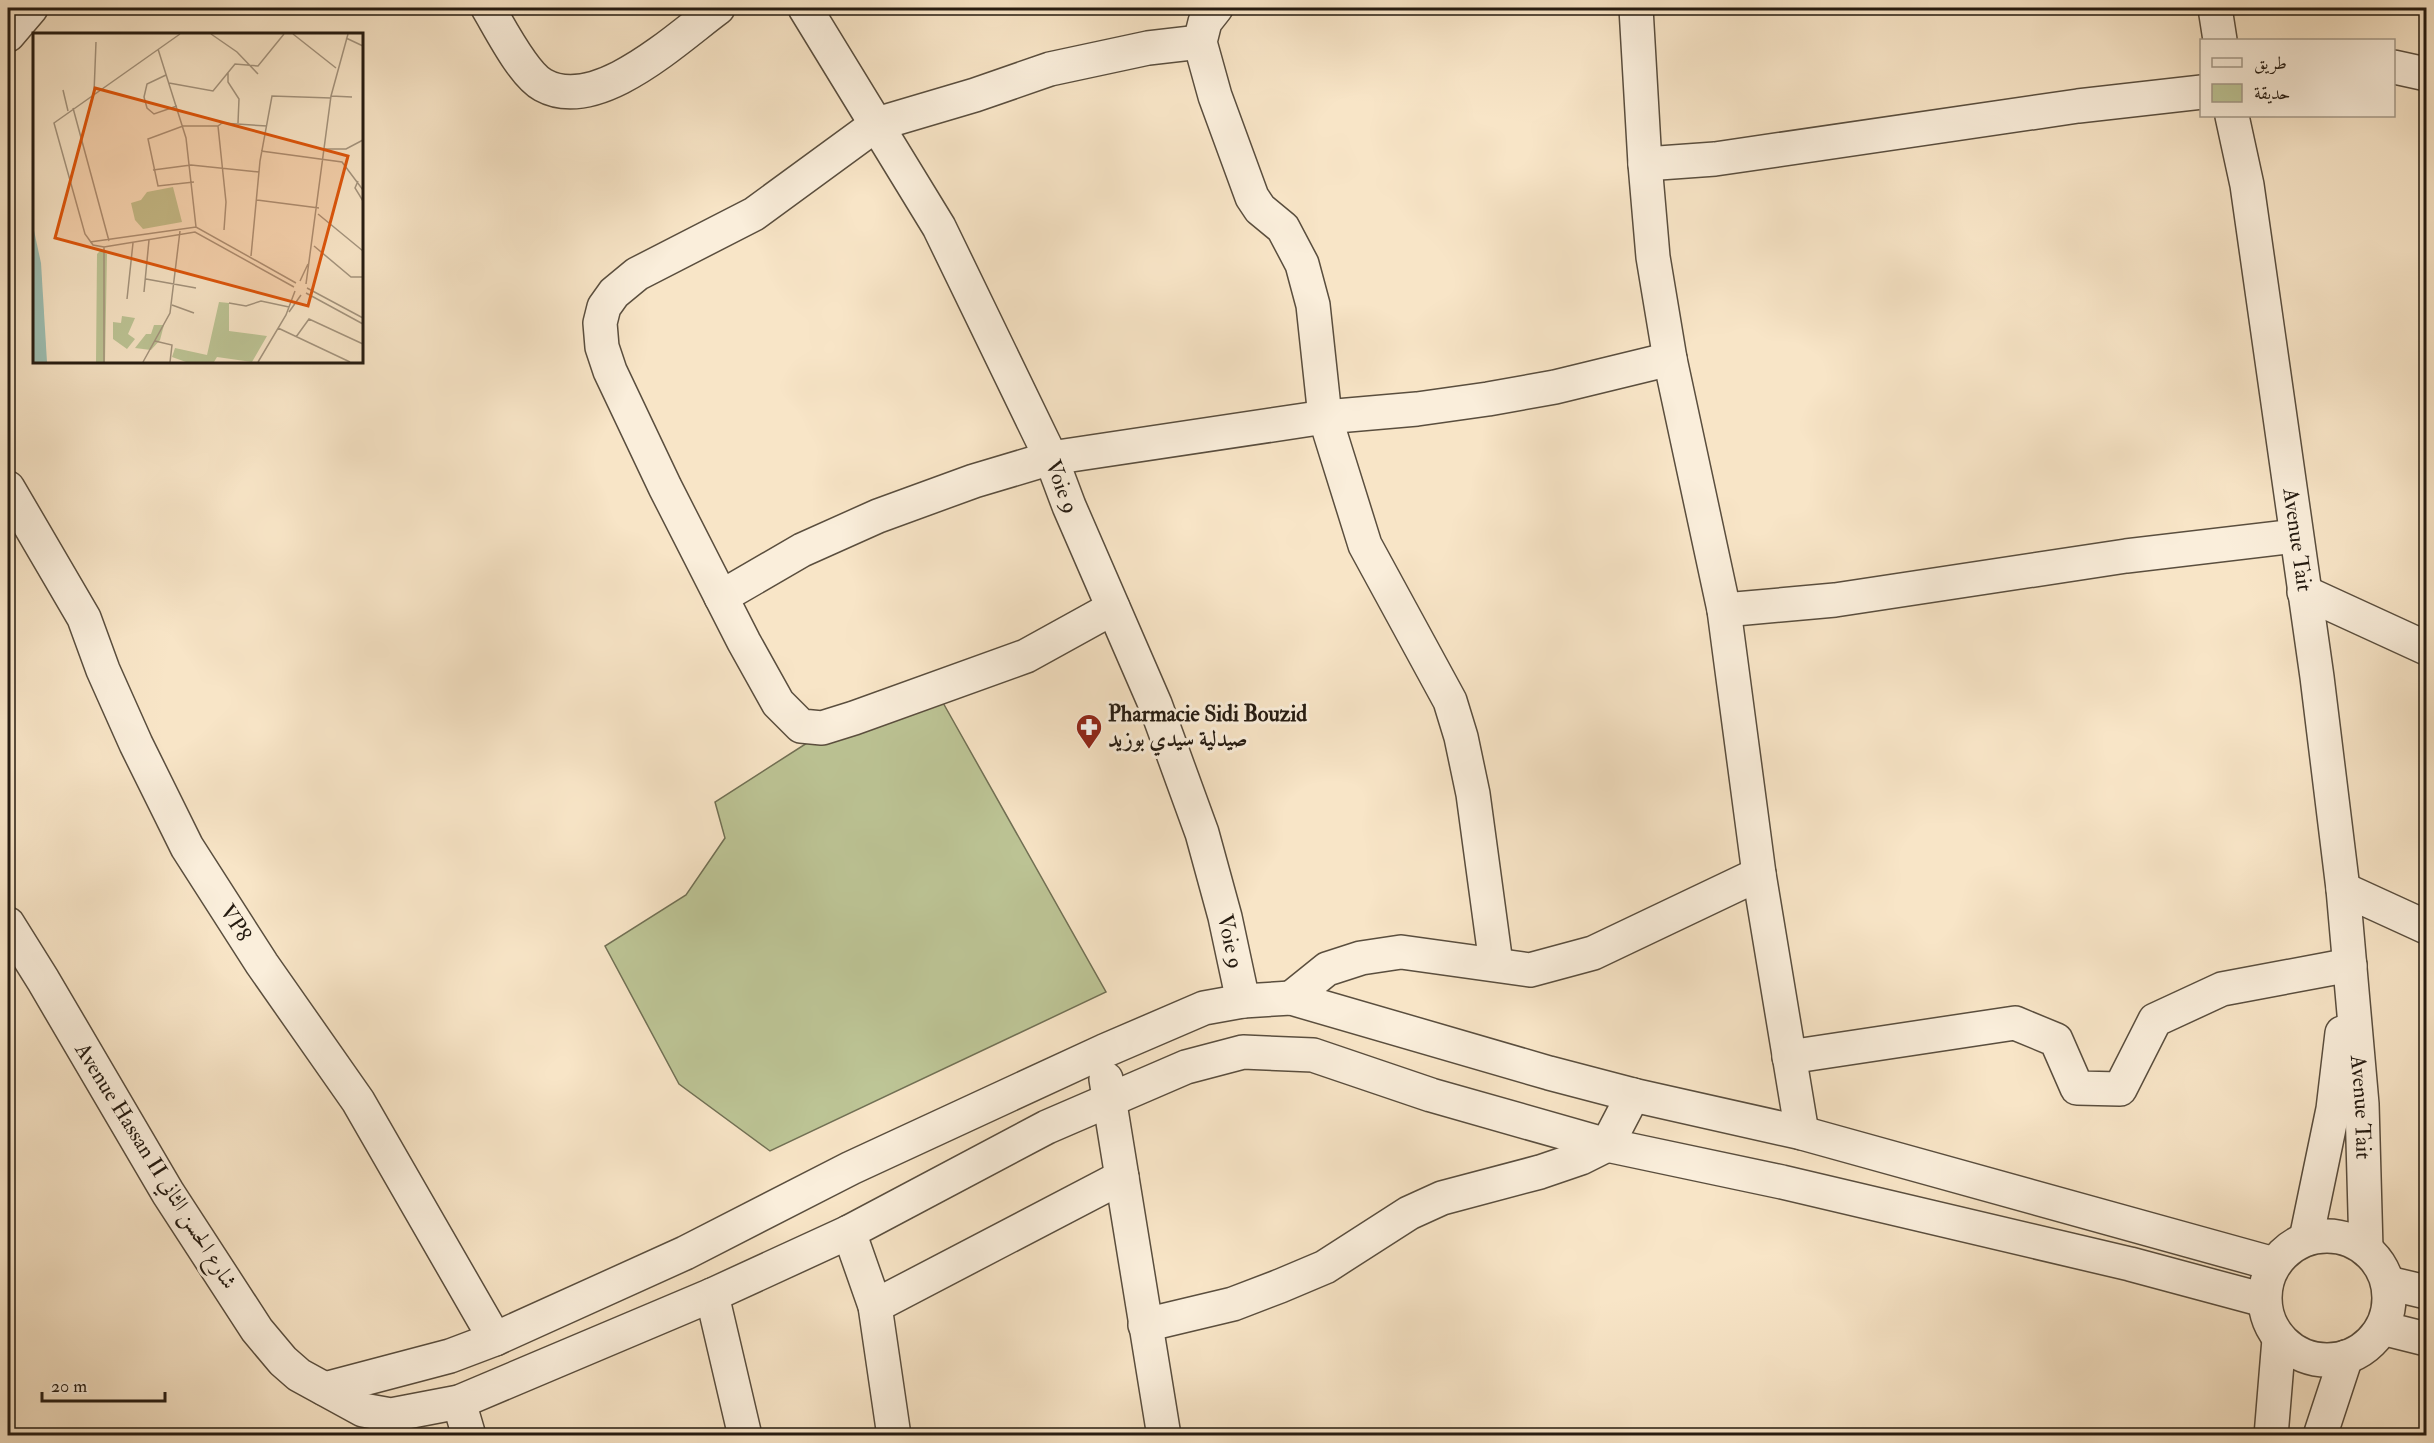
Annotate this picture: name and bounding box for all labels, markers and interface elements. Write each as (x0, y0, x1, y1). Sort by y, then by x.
inset map (33, 33, 363, 363)
legend (2200, 39, 2395, 117)
text: طريق (2254, 52, 2287, 75)
text: حديقة (2254, 82, 2290, 105)
street label: Voie 9 (1039, 456, 1085, 518)
street label: Avenue Tait (2276, 485, 2319, 593)
place label: Pharmacie Sidi Bouzid صيدلية سيدي بوزيد (1108, 700, 1307, 757)
pharmacy icon: Pharmacie Sidi Bouzid صيدلية سيدي بوزيد (1074, 712, 1104, 750)
street label: VP8 (213, 899, 258, 947)
street label: Voie 9 (1211, 912, 1250, 971)
street label: Avenue Hassan II شارع الحسن الثاني (65, 1037, 243, 1296)
street label: Avenue Tait (2344, 1053, 2378, 1159)
scale bar (42, 1365, 165, 1403)
text: 20 m (51, 1375, 87, 1398)

